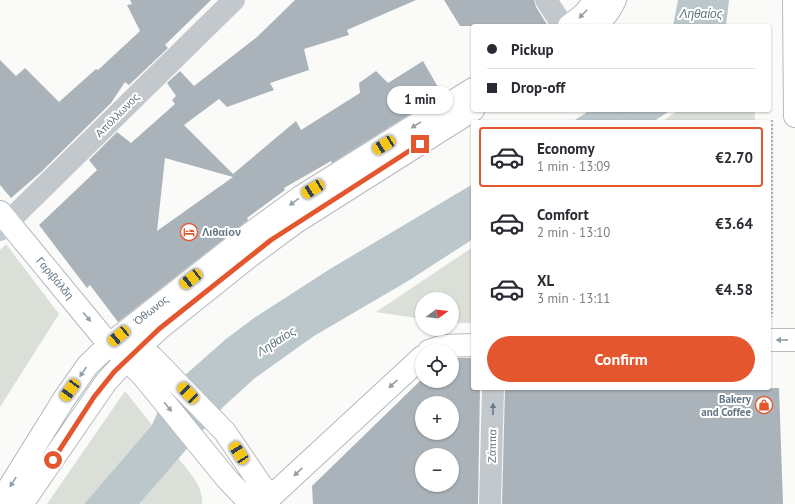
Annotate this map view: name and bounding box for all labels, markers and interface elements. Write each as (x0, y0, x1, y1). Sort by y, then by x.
water label: Ληθαίος (678, 6, 723, 21)
one-way arrow (578, 9, 588, 19)
text: Pickup (511, 40, 554, 59)
text: Drop-off (511, 78, 565, 97)
callout: 1 min (387, 86, 453, 114)
street label: Απόλλωνος (92, 90, 142, 140)
text: 1 min (404, 91, 436, 108)
one-way arrow (410, 121, 422, 128)
car (371, 134, 397, 156)
route end (411, 135, 429, 153)
icon: car (489, 139, 525, 175)
text: Economy (537, 139, 595, 158)
text: €2.70 (715, 148, 753, 167)
text: 1 min · 13:09 (537, 158, 610, 175)
car (300, 178, 326, 200)
one-way arrow (289, 197, 300, 206)
icon: car (489, 205, 525, 241)
text: Comfort (537, 205, 589, 224)
text: €3.64 (715, 214, 753, 233)
hotel icon: Λιθαίον (179, 222, 199, 242)
text: 2 min · 13:10 (537, 224, 610, 241)
place label: Λιθαίον (202, 225, 241, 239)
street label: Γαριβάλδη (33, 254, 77, 302)
car (178, 267, 204, 291)
icon: car (489, 271, 525, 307)
text: XL (537, 271, 554, 290)
text: €4.58 (715, 280, 753, 299)
text: 3 min · 13:11 (537, 290, 610, 307)
street label: Όθωνος (130, 292, 171, 328)
north arrow (415, 292, 459, 336)
map controls (415, 292, 459, 492)
one-way arrow (82, 311, 91, 322)
water label: Ληθαίος (253, 323, 298, 360)
car (106, 324, 132, 348)
button: Confirm (487, 336, 755, 382)
one-way arrow (775, 337, 788, 343)
button: locate (415, 344, 459, 388)
one-way arrow (79, 367, 87, 377)
car (58, 377, 82, 403)
one-way arrow (388, 379, 398, 388)
car (175, 380, 201, 406)
place label: Bakery and Coffee (701, 392, 752, 419)
shop icon: Bakery and Coffee (754, 395, 774, 415)
button: + (415, 396, 459, 440)
one-way arrow (163, 401, 172, 412)
one-way arrow (490, 402, 496, 415)
street label: Ζάππα (485, 428, 499, 463)
car (227, 440, 251, 466)
button: − (415, 448, 459, 492)
route start (44, 451, 62, 469)
one-way arrow (292, 467, 303, 476)
one-way arrow (9, 476, 16, 488)

